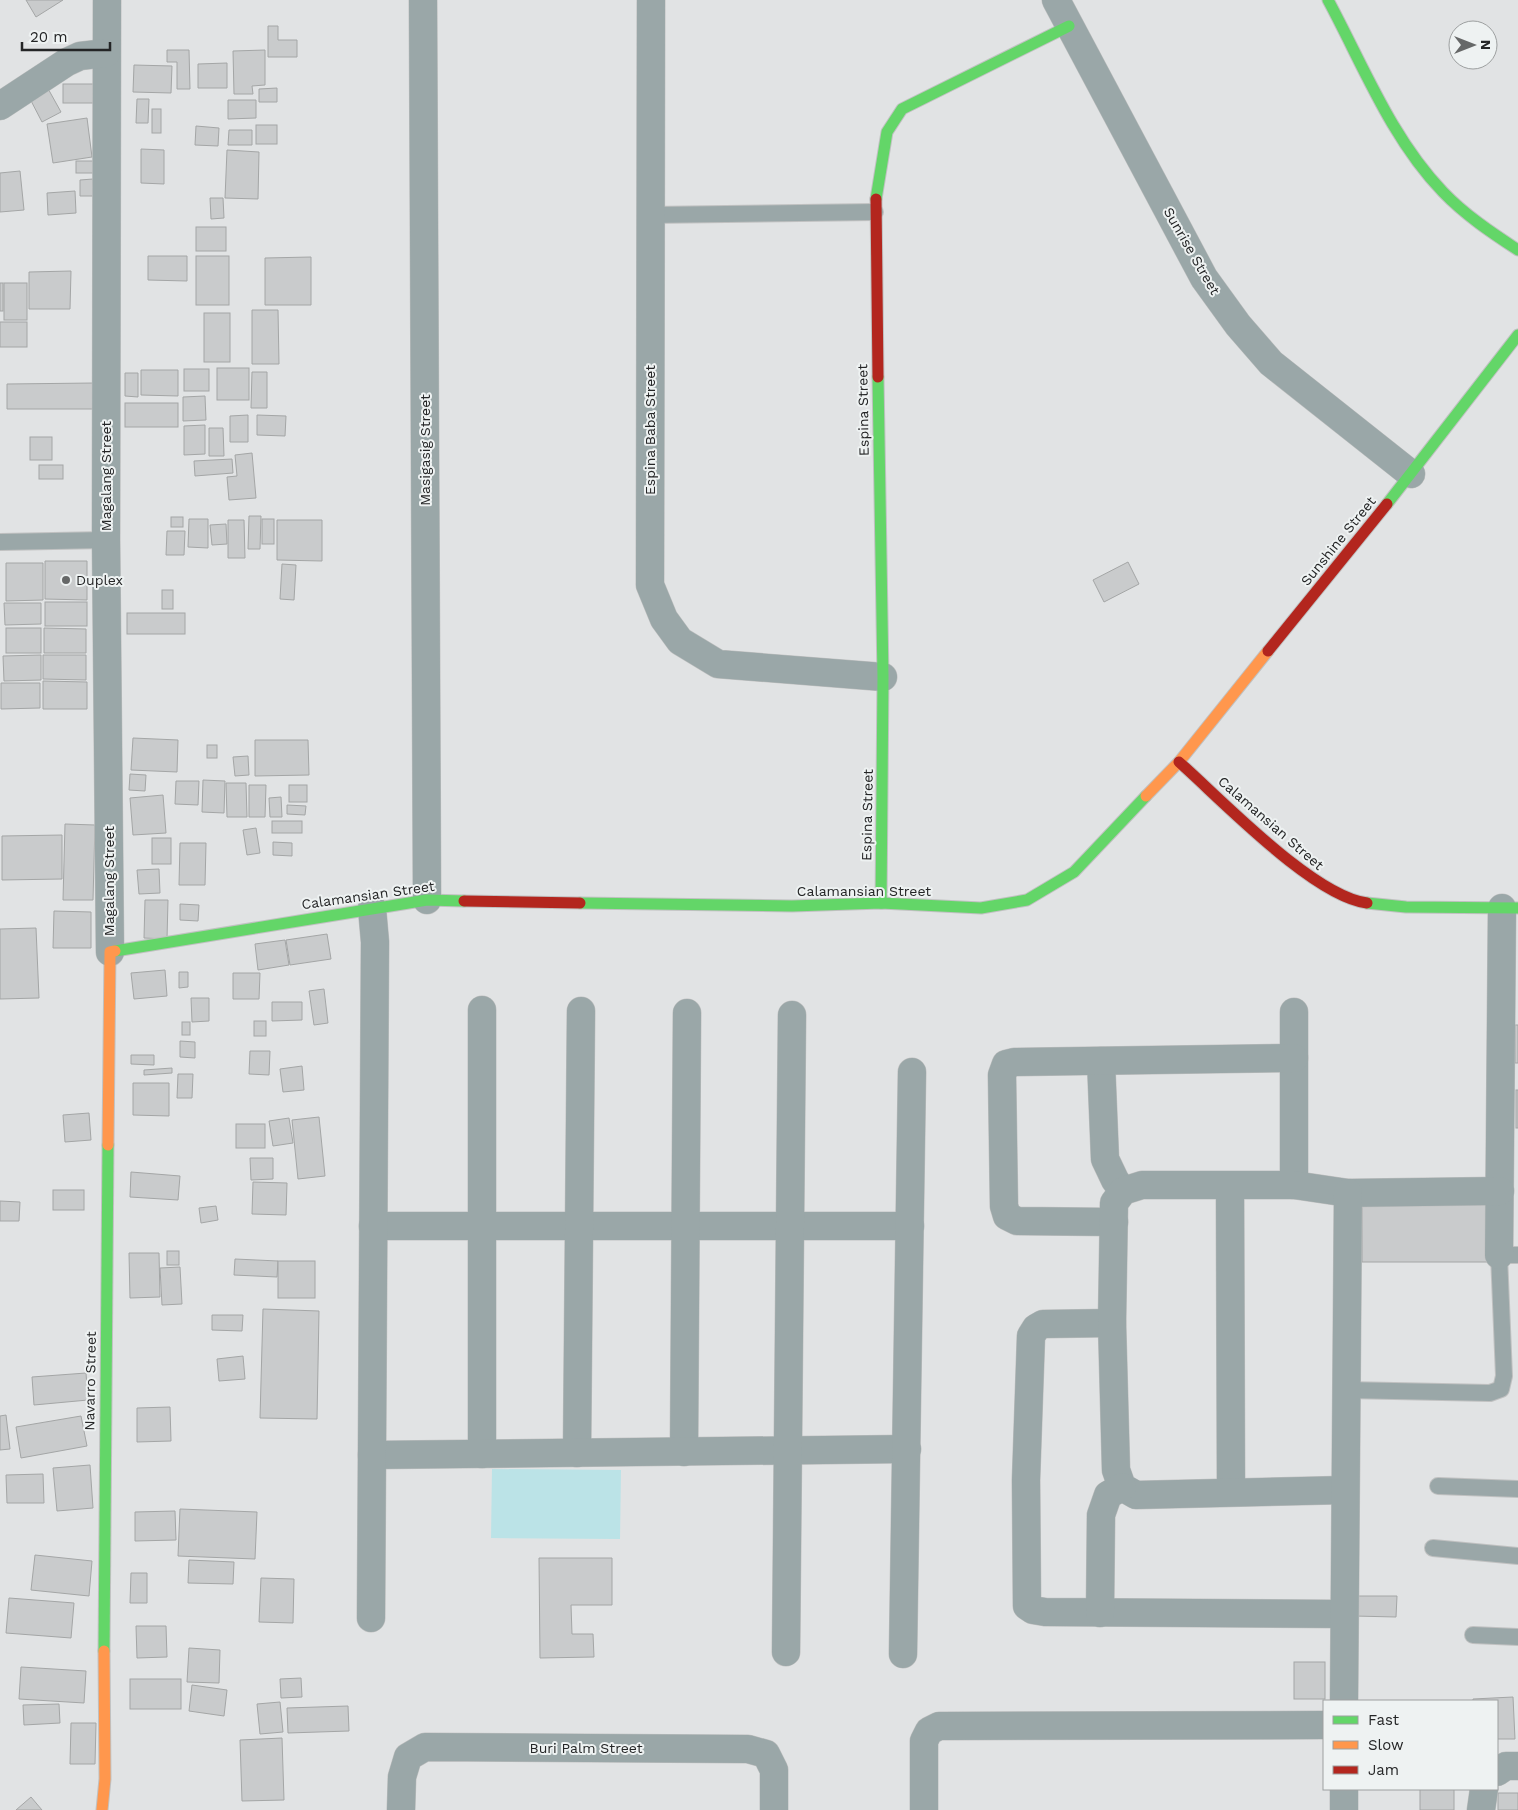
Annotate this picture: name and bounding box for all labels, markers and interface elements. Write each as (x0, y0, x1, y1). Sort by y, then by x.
scale bar (22, 20, 110, 52)
north arrow (1448, 20, 1498, 70)
text: 20 m (30, 28, 68, 46)
text: N (1478, 40, 1494, 50)
street label: Sunrise Street (1161, 205, 1223, 298)
street label: Espina Street (854, 364, 872, 456)
street label: Espina Baba Street (642, 365, 658, 495)
street label: Masigasig Street (417, 394, 433, 506)
street label: Magalang Street (98, 421, 114, 531)
street label: Sunshine Street (1297, 493, 1379, 589)
place label: Duplex (76, 572, 123, 588)
marker: Duplex (60, 574, 72, 586)
street label: Espina Street (858, 769, 876, 861)
street label: Calamansian Street (1215, 773, 1327, 873)
street label: Magalang Street (101, 826, 117, 936)
street label: Calamansian Street (300, 878, 436, 912)
street label: Calamansian Street (797, 883, 931, 899)
street label: Navarro Street (81, 1331, 99, 1431)
legend (1323, 1700, 1498, 1790)
text: Fast (1368, 1711, 1400, 1729)
text: Slow (1368, 1736, 1404, 1754)
street label: Buri Palm Street (530, 1740, 643, 1756)
text: Jam (1368, 1761, 1399, 1779)

